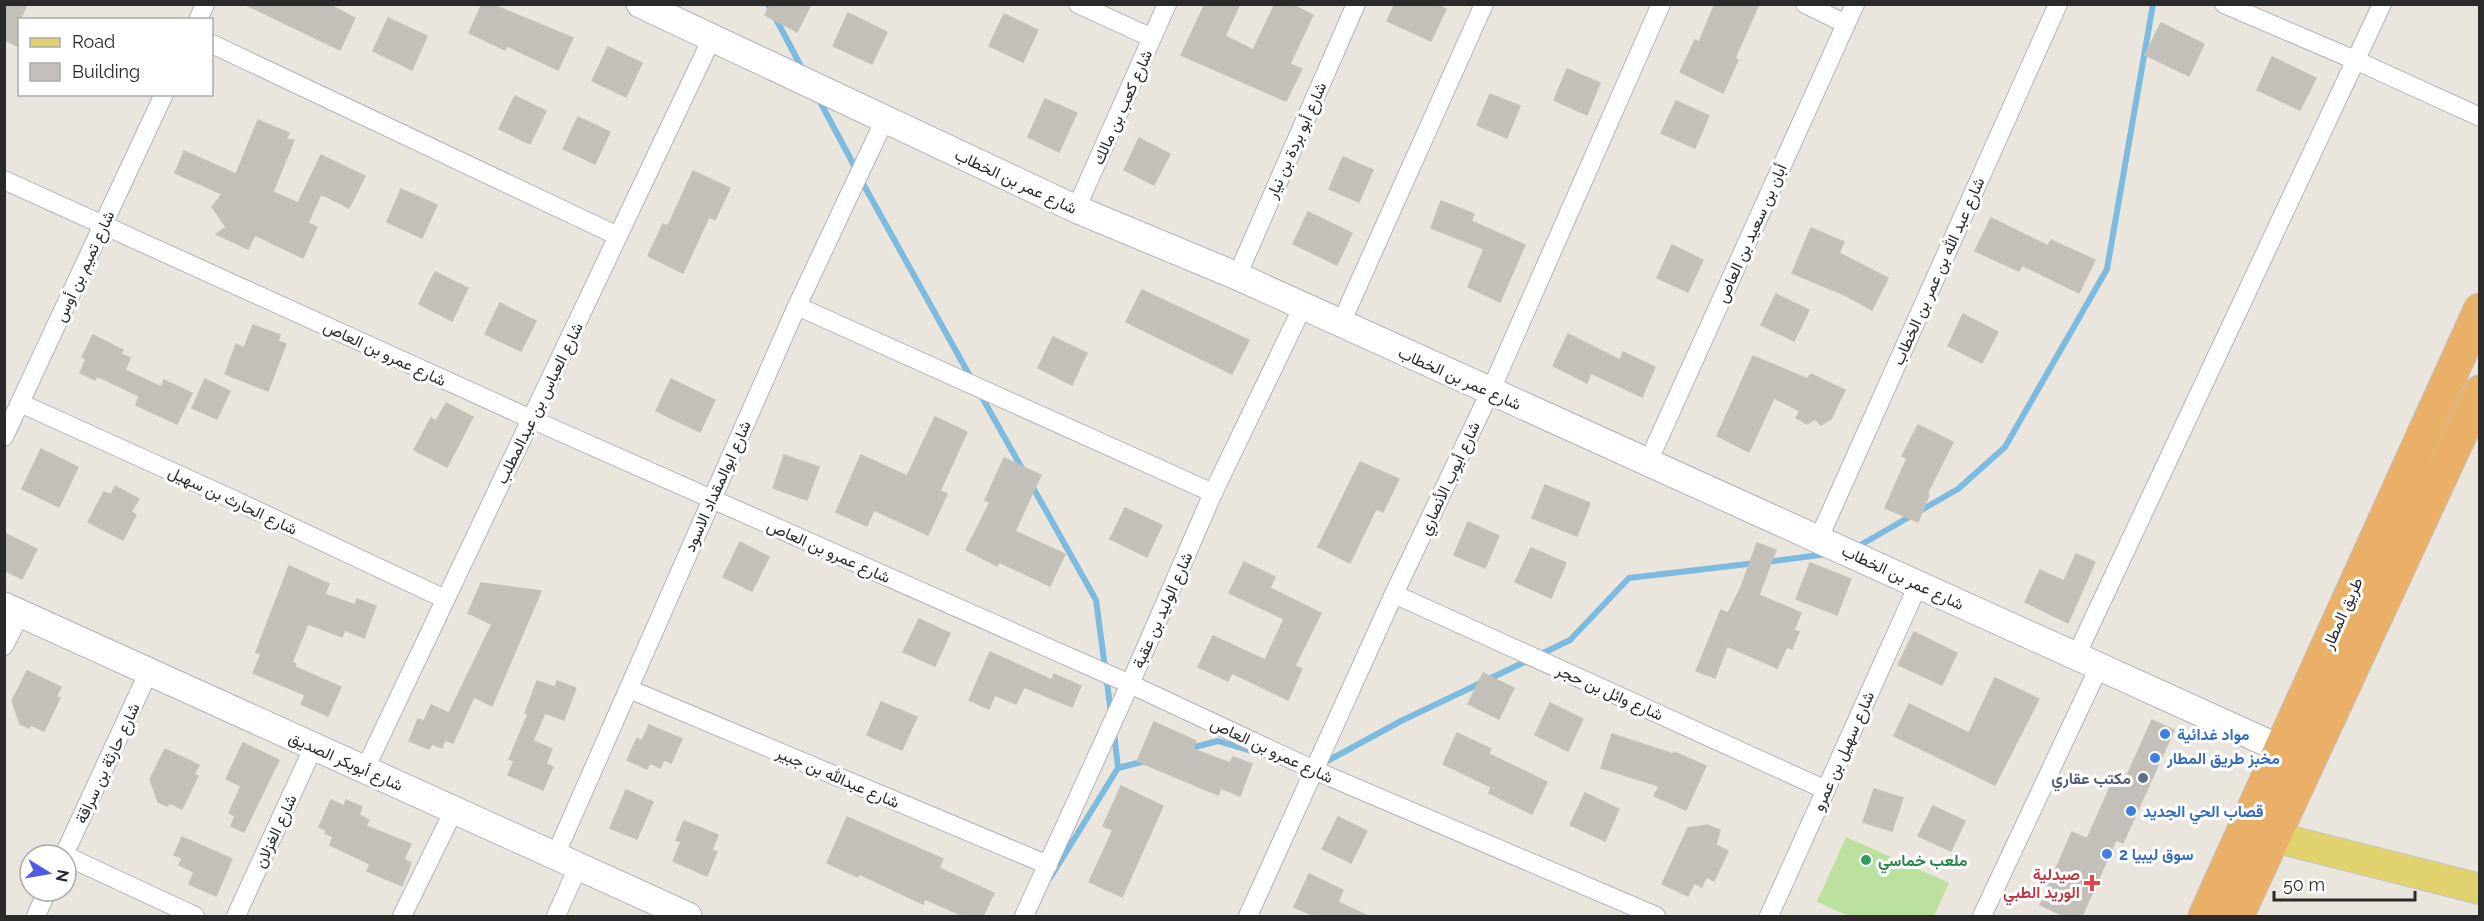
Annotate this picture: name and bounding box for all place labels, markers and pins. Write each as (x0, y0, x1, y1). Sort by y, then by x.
place label: مواد غدائية (2177, 725, 2250, 745)
marker: مواد غدائية (2158, 727, 2172, 741)
place label: مخبز طريق المطار (2166, 749, 2280, 769)
marker: مخبز طريق المطار (2148, 751, 2162, 765)
place label: مكتب عقاري (2051, 769, 2131, 792)
marker: مكتب عقاري (2136, 771, 2150, 785)
place label: قصاب الحي الجديد (2143, 802, 2263, 825)
marker: قصاب الحي الجديد (2124, 804, 2138, 818)
place label: سوق ليبيا 2 (2119, 845, 2194, 865)
marker: سوق ليبيا 2 (2100, 847, 2114, 861)
place label: ملعب خماسي (1878, 851, 1968, 874)
marker: ملعب خماسي (1859, 853, 1873, 867)
place label: صيدلية الوريد الطبي (2003, 865, 2080, 906)
marker: صيدلية الوريد الطبي (2085, 876, 2099, 890)

